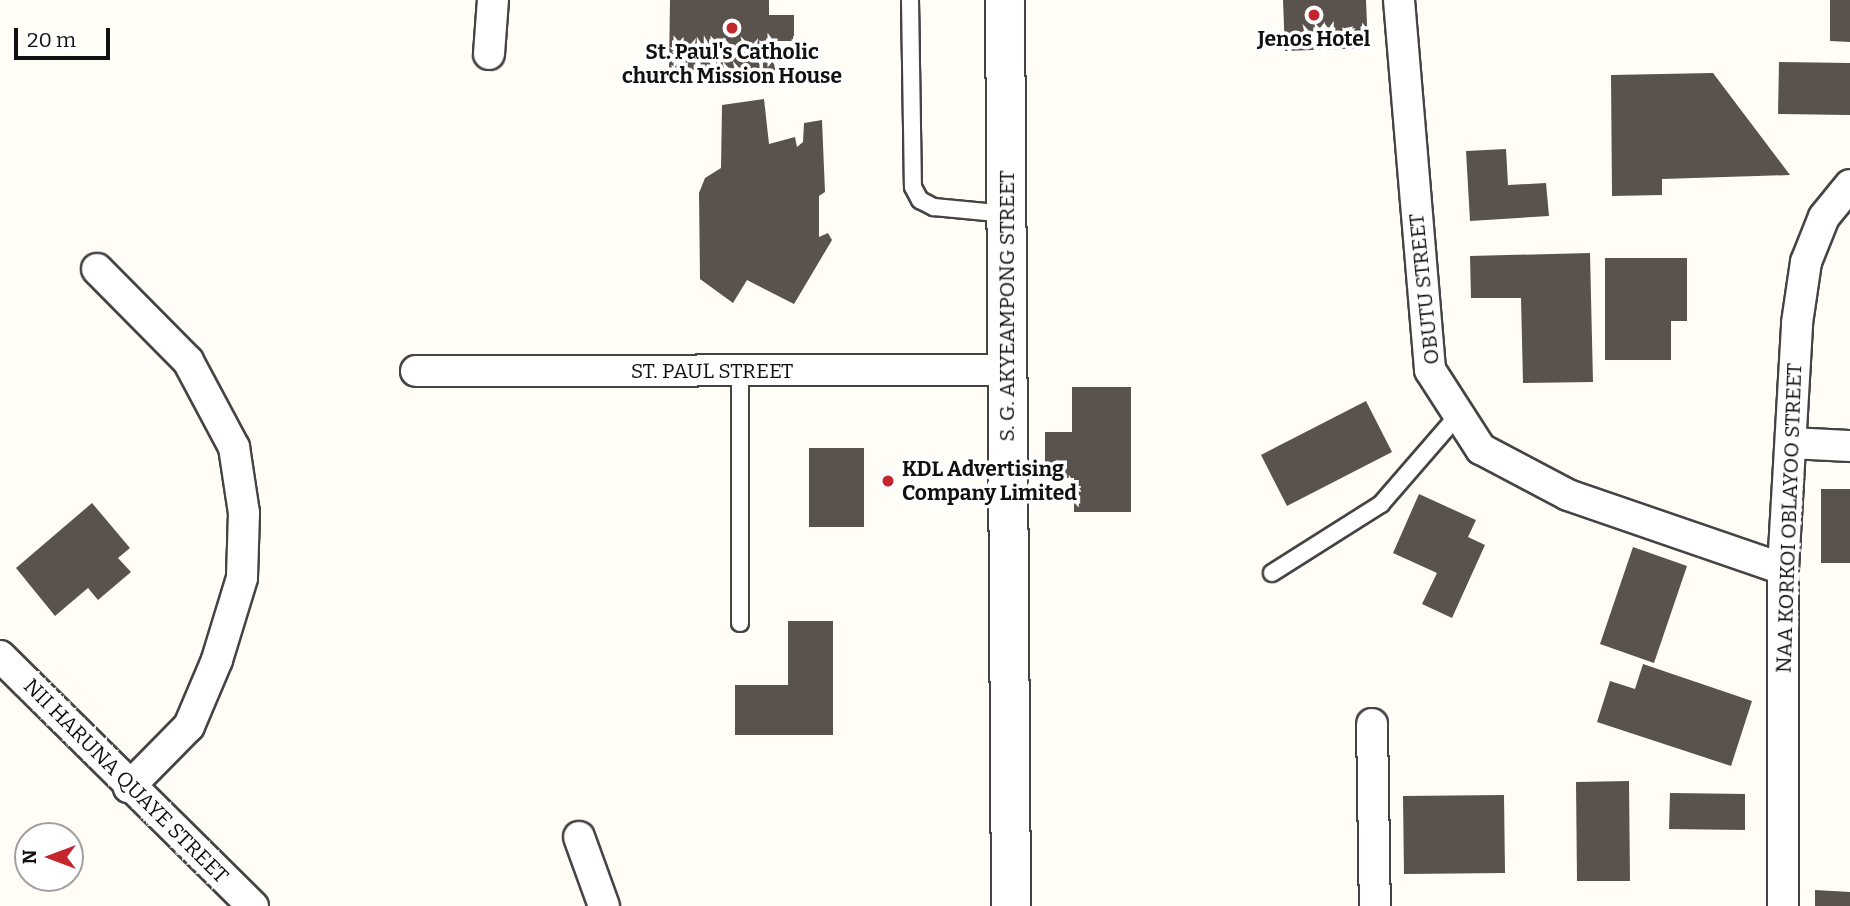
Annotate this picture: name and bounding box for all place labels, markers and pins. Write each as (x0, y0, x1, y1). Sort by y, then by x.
marker: Jenos Hotel (1306, 7, 1322, 23)
marker: St. Paul's Catholic church Mission House (724, 20, 740, 36)
place label: Jenos Hotel (1258, 26, 1370, 52)
place label: St. Paul's Catholic church Mission House (622, 39, 842, 89)
place label: KDL Advertising Company Limited (902, 456, 1077, 506)
marker: KDL Advertising Company Limited (880, 473, 896, 489)

